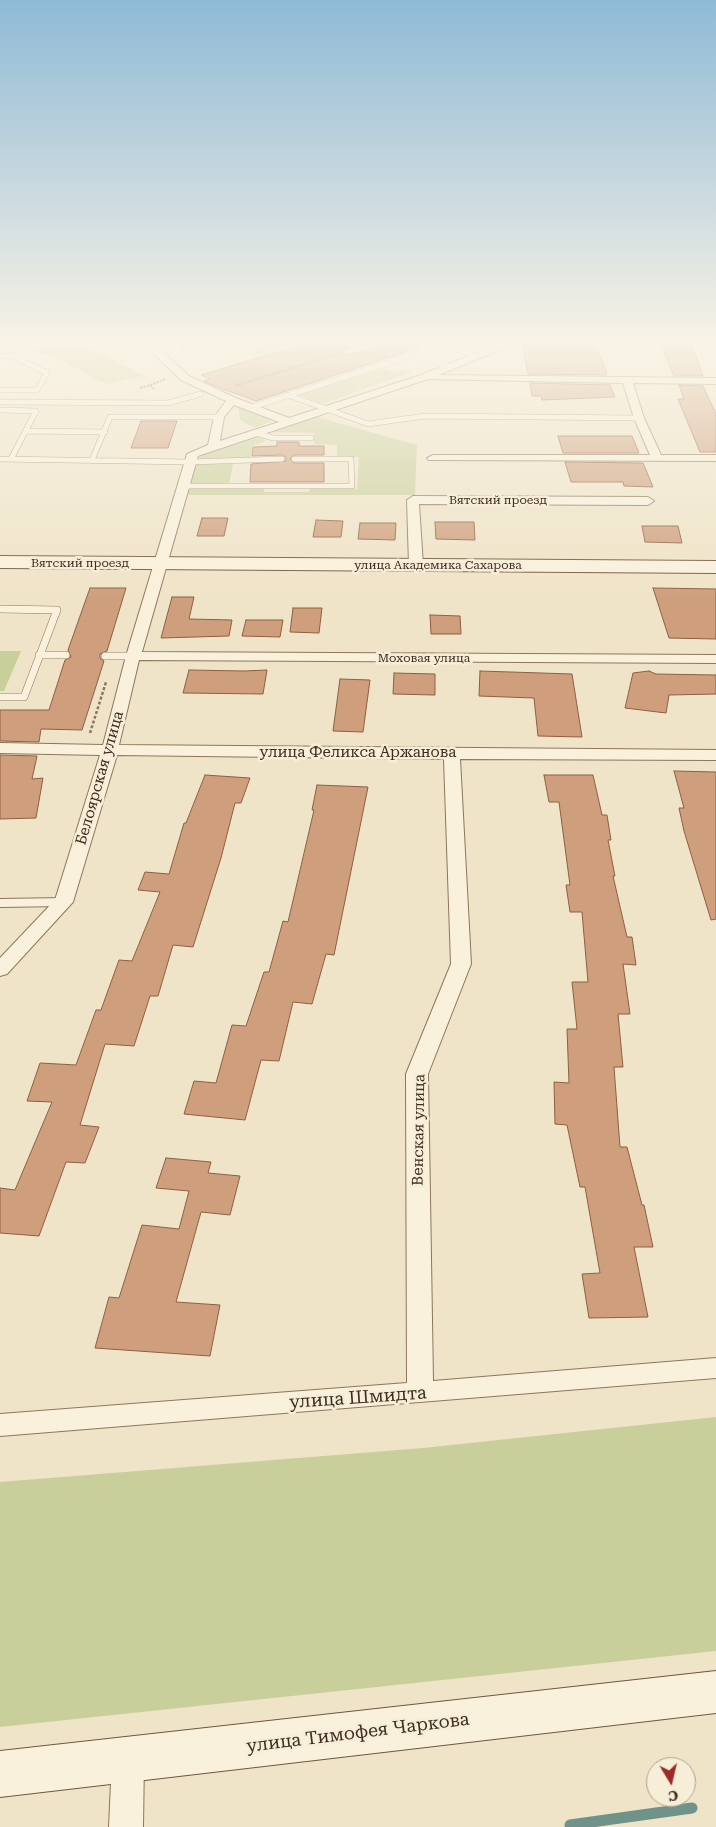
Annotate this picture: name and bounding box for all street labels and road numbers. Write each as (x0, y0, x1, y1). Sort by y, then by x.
street label: Вятский проезд (449, 493, 547, 507)
street label: Вятский проезд (31, 556, 129, 570)
street label: улица Академика Сахарова (354, 558, 522, 572)
street label: Моховая улица (378, 651, 470, 665)
street label: Белоярская улица (72, 709, 128, 847)
street label: улица Феликса Аржанова (260, 744, 456, 762)
street label: Венская улица (409, 1074, 429, 1186)
street label: улица Шмидта (289, 1382, 427, 1414)
street label: улица Тимофея Чаркова (245, 1709, 471, 1757)

